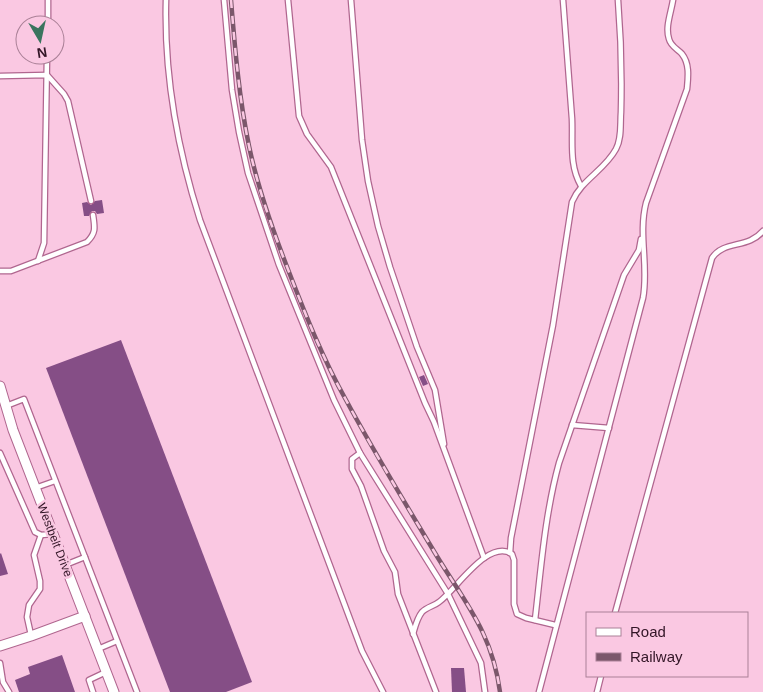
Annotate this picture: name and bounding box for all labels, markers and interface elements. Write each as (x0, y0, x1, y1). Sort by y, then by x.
north arrow (15, 15, 65, 65)
text: N (36, 44, 48, 62)
street label: Westbelt Drive (35, 501, 76, 579)
legend (586, 612, 748, 677)
text: Road (630, 623, 666, 640)
text: Railway (630, 648, 683, 665)

